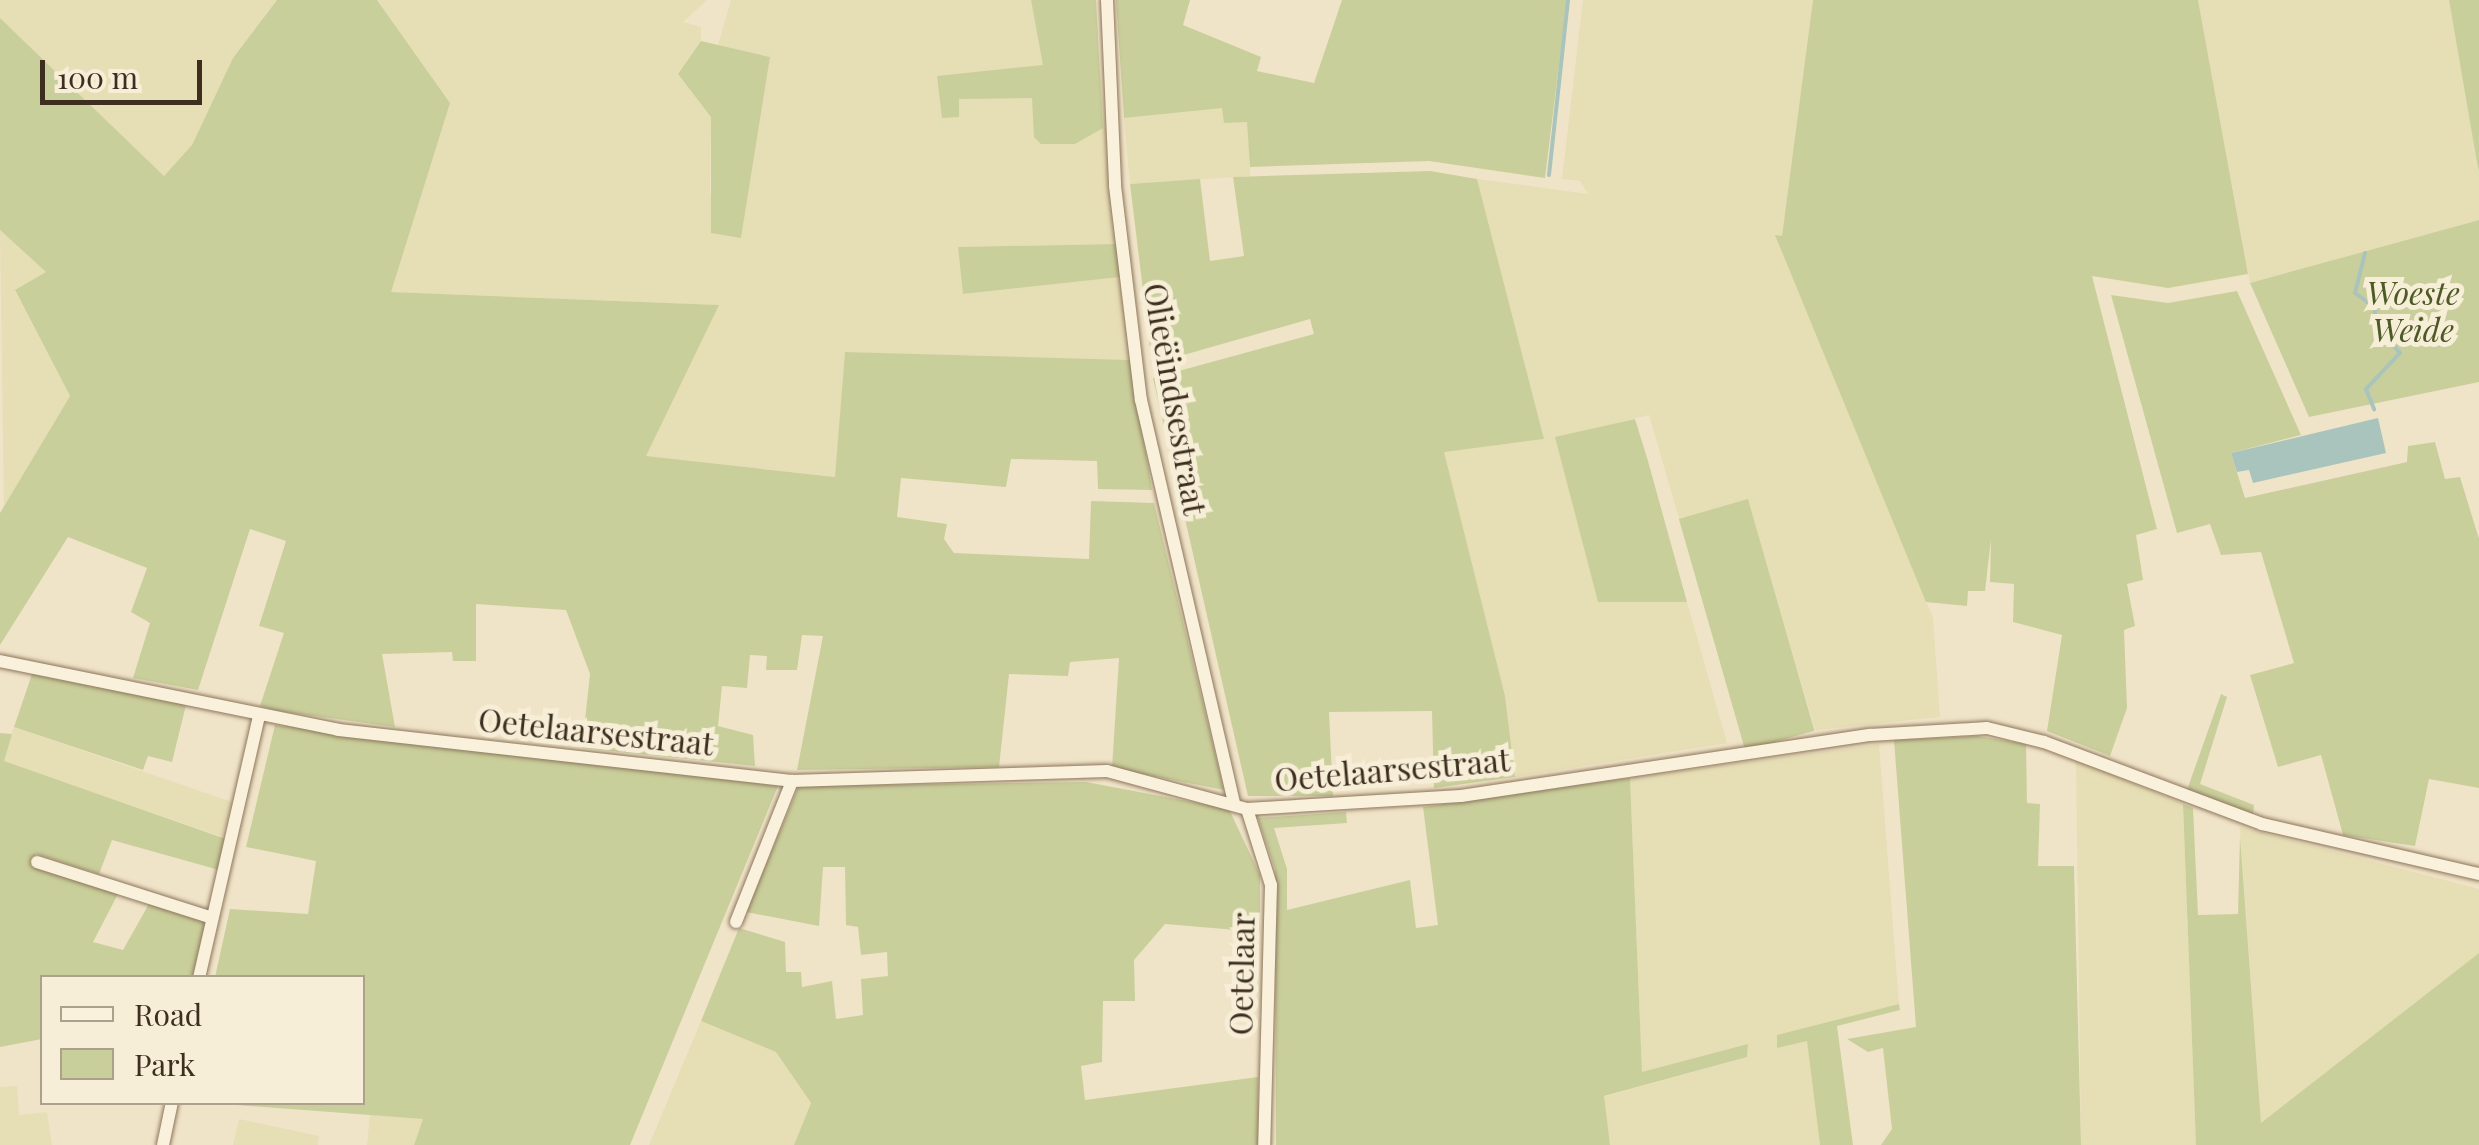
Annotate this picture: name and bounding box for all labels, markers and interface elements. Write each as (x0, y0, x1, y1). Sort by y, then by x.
scale bar (45, 40, 208, 102)
text: 100 m (57, 57, 138, 97)
park label: Woeste Weide (2366, 274, 2460, 349)
street label: Olieëindsestraat (1137, 280, 1215, 518)
street label: Oetelaarsestraat (477, 700, 715, 762)
street label: Oetelaarsestraat (1273, 740, 1511, 798)
street label: Oetelaar (1221, 912, 1261, 1036)
legend (40, 975, 365, 1105)
text: Road (134, 994, 202, 1034)
text: Park (134, 1044, 196, 1084)

